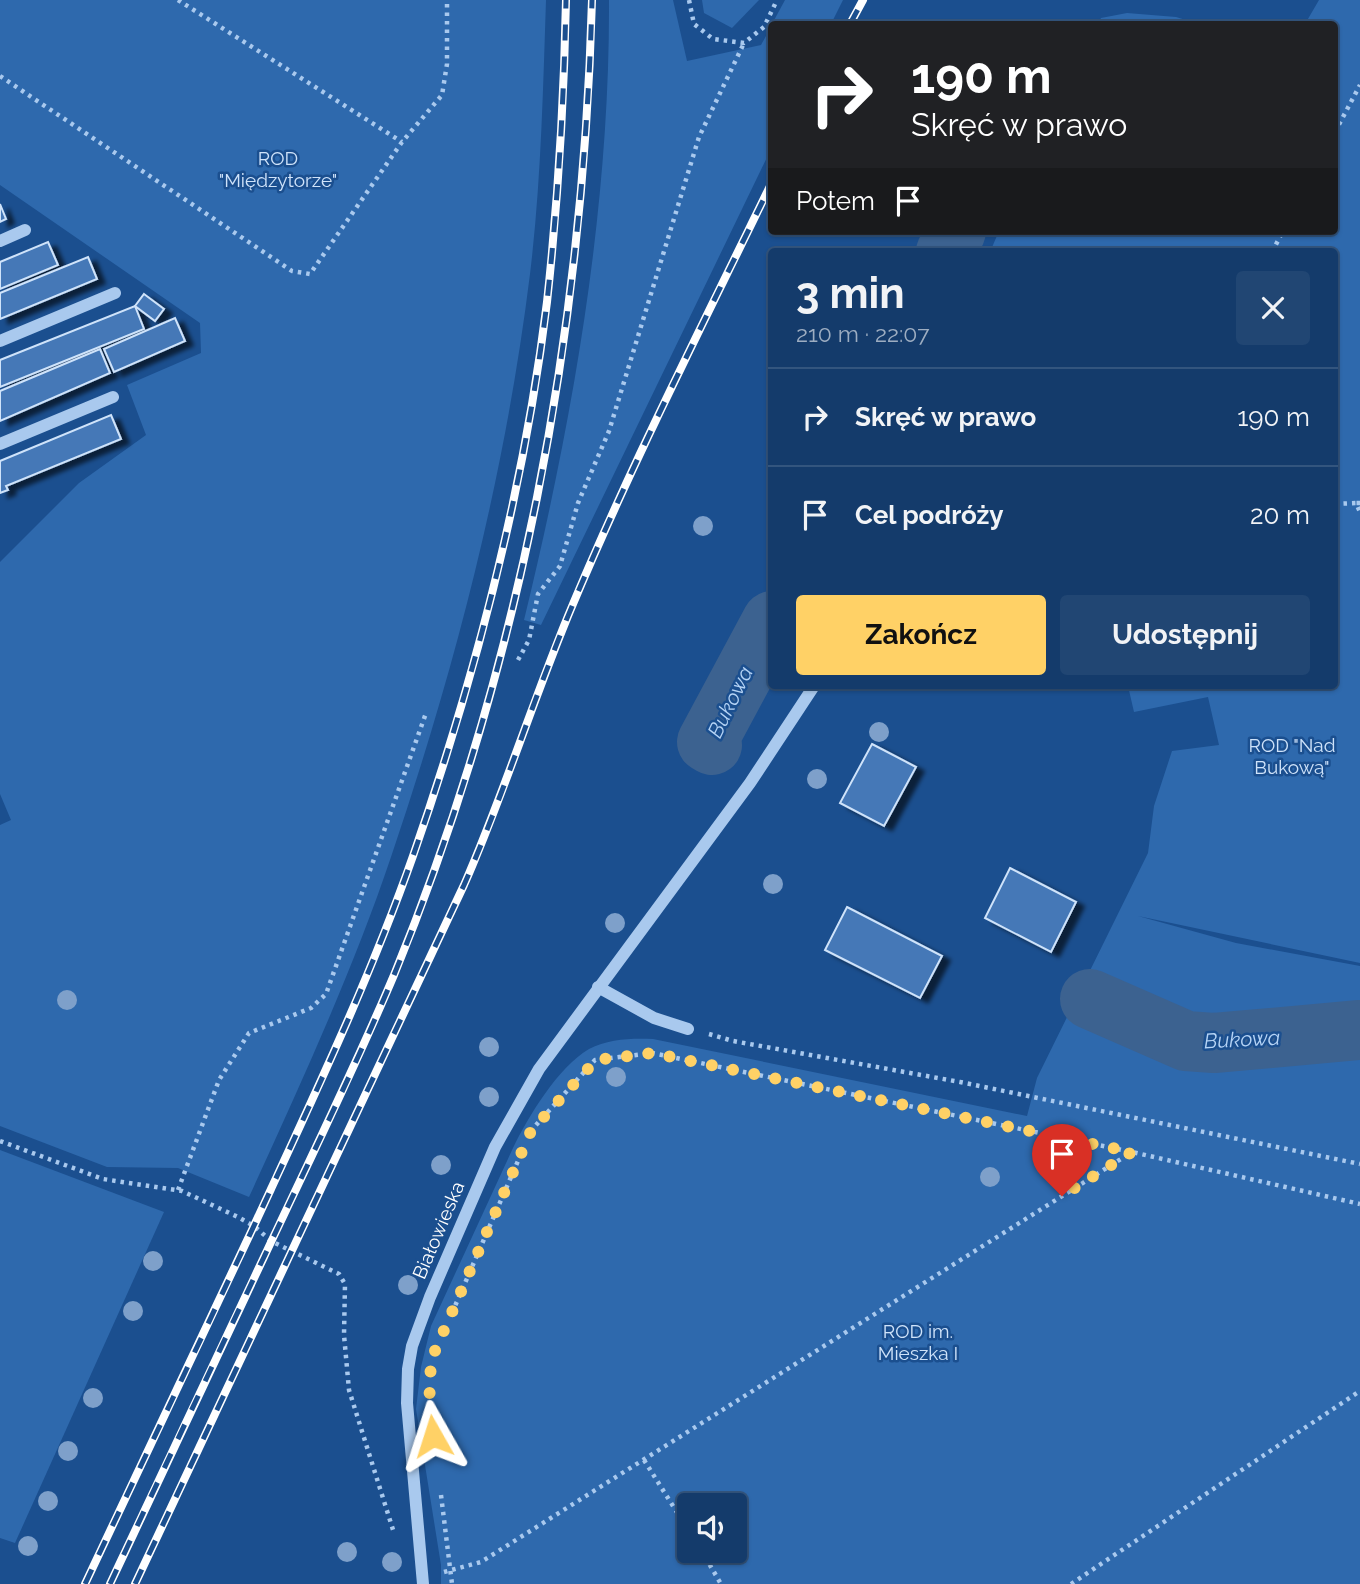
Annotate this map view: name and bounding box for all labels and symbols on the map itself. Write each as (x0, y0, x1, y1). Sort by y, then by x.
park label: ROD "Międzytorze" (219, 147, 337, 191)
water label: Bukowa (702, 662, 758, 742)
park label: ROD "Nad Bukową" (1248, 734, 1336, 778)
water label: Bukowa (1203, 1025, 1281, 1053)
pin (1032, 1124, 1092, 1196)
street label: Białowieska (408, 1178, 468, 1282)
park label: ROD im. Mieszka I (878, 1320, 958, 1364)
position arrow (396, 1399, 470, 1473)

